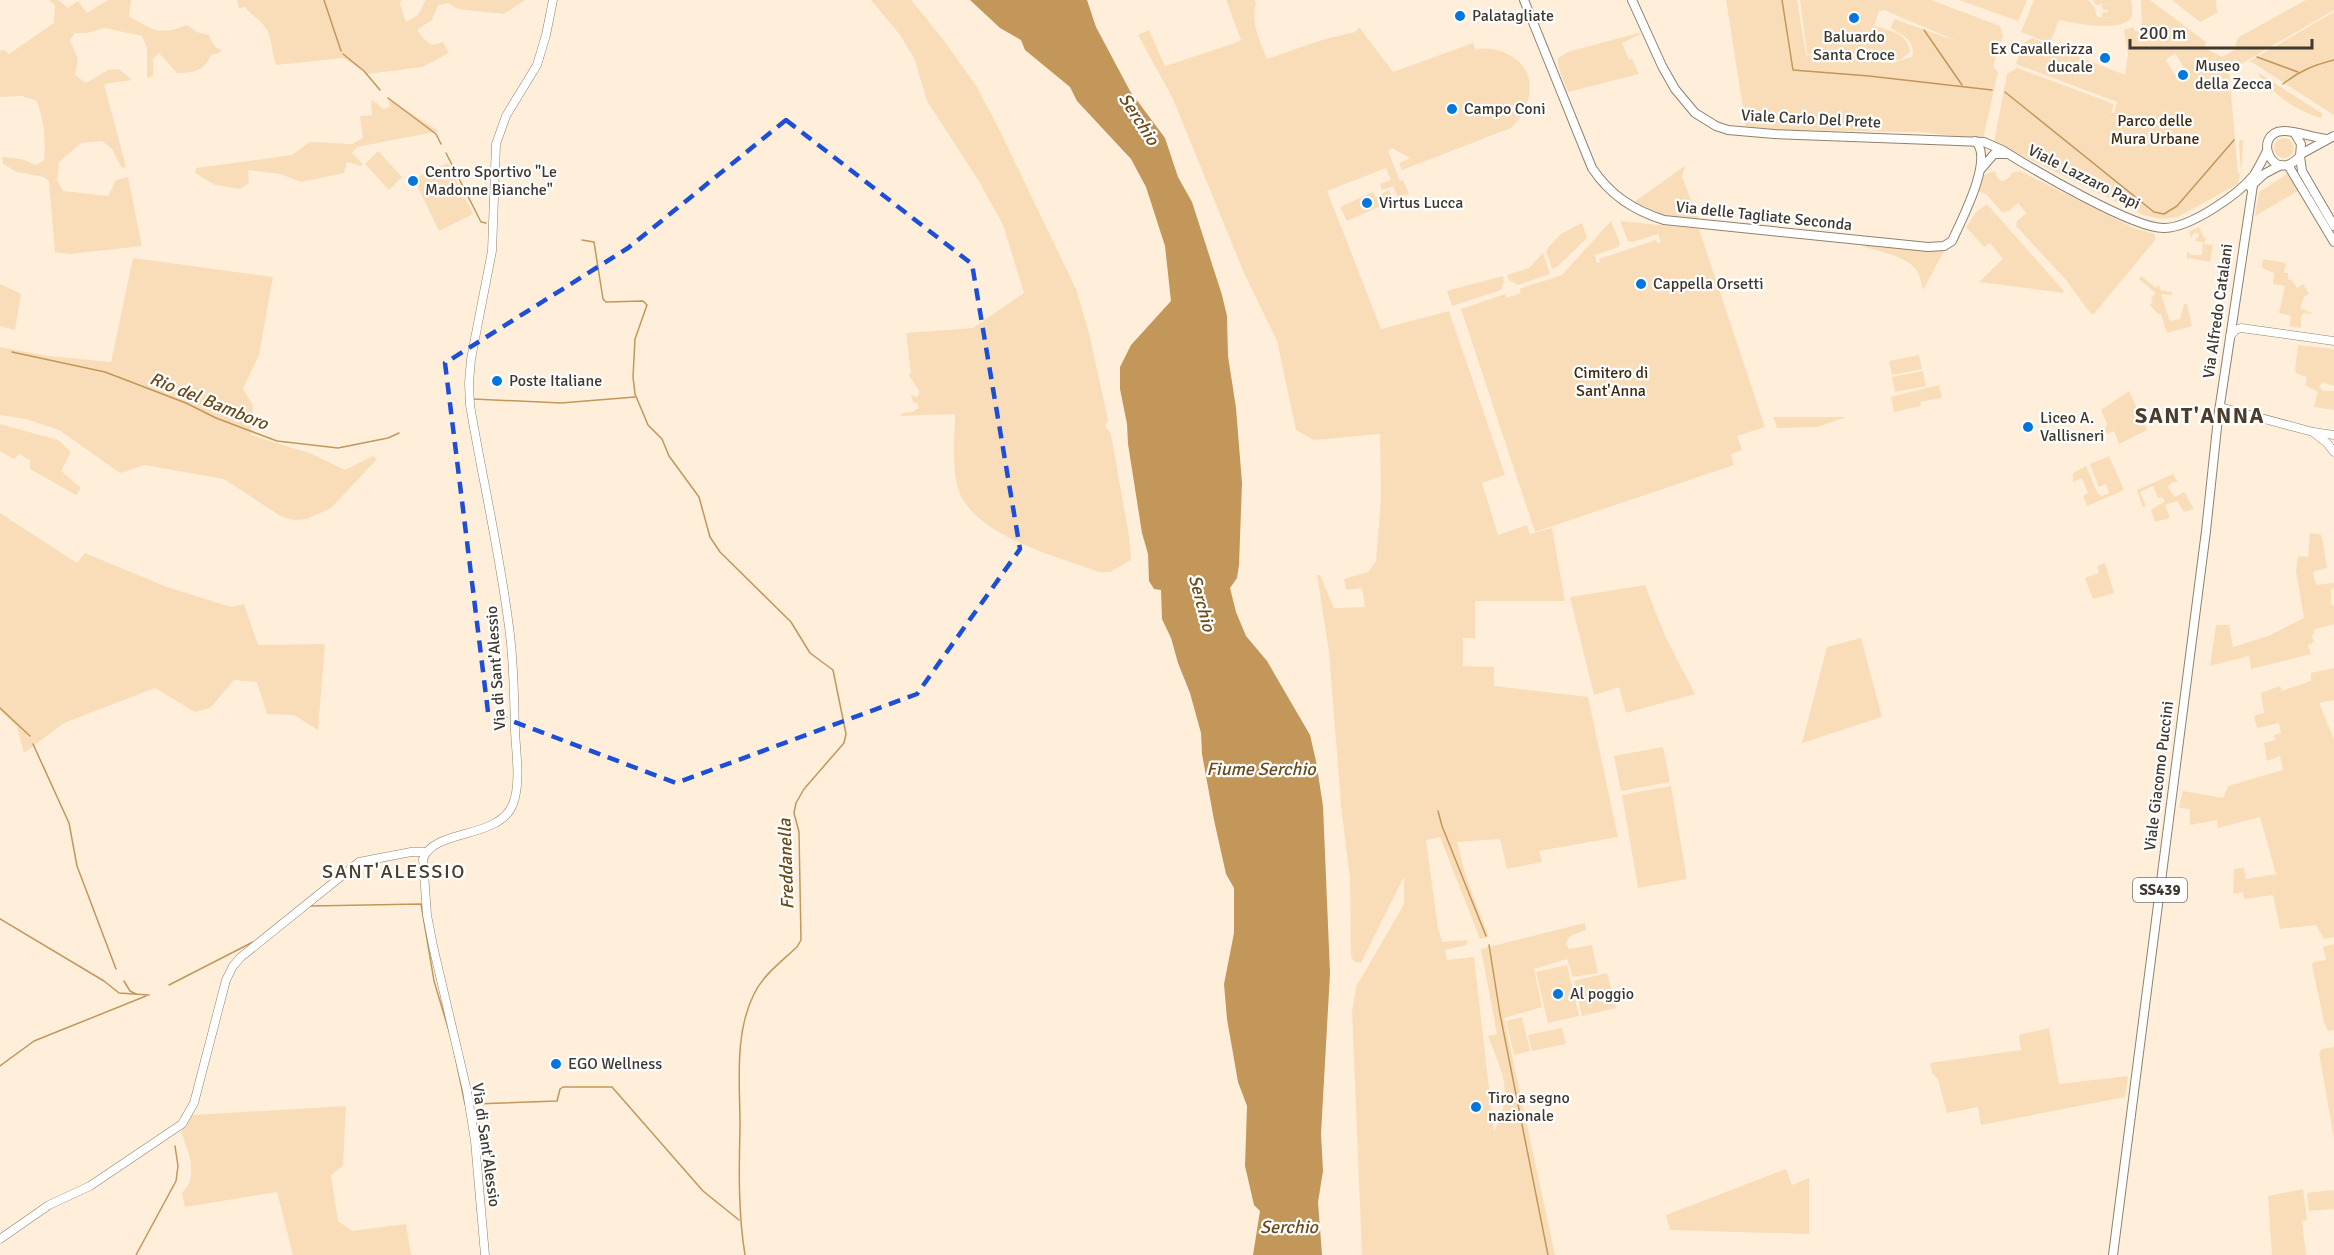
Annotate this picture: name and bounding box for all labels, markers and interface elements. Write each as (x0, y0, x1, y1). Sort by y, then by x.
place label: Palatagliate (1472, 6, 1554, 26)
marker: Palatagliate (1453, 9, 1467, 23)
marker: Baluardo Santa Croce (1847, 11, 1861, 25)
scale bar (2130, 12, 2312, 50)
text: 200 m (2139, 22, 2186, 44)
place label: Baluardo Santa Croce (1813, 27, 1895, 65)
place label: Ex Cavallerizza ducale (1990, 39, 2093, 77)
marker: Ex Cavallerizza ducale (2098, 51, 2112, 65)
place label: Museo della Zecca (2195, 56, 2272, 94)
marker: Museo della Zecca (2176, 68, 2190, 82)
water label: Serchio (1114, 89, 1165, 151)
place label: Campo Coni (1464, 99, 1546, 119)
marker: Campo Coni (1445, 102, 1459, 116)
street label: Viale Carlo Del Prete (1741, 105, 1881, 133)
park label: Parco delle Mura Urbane (2111, 111, 2199, 149)
street label: Viale Lazzaro Papi (2024, 140, 2144, 214)
place label: Centro Sportivo "Le Madonne Bianche" (425, 162, 557, 200)
marker: Centro Sportivo "Le Madonne Bianche" (406, 174, 420, 188)
place label: Virtus Lucca (1379, 193, 1463, 213)
marker: Virtus Lucca (1360, 196, 1374, 210)
street label: Via delle Tagliate Seconda (1675, 197, 1853, 235)
street label: Via Alfredo Catalani (2199, 242, 2237, 380)
place label: Cappella Orsetti (1653, 274, 1764, 294)
marker: Cappella Orsetti (1634, 277, 1648, 291)
park label: Cimitero di Sant'Anna (1574, 363, 1648, 401)
water label: Rio del Bamboro (147, 367, 273, 435)
place label: Poste Italiane (509, 371, 602, 391)
marker: Poste Italiane (490, 374, 504, 388)
district label: SANT'ANNA (2135, 402, 2265, 429)
place label: Liceo A. Vallisneri (2040, 408, 2104, 446)
marker: Liceo A. Vallisneri (2021, 420, 2035, 434)
water label: Serchio (1184, 572, 1221, 635)
street label: Via di Sant'Alessio (482, 605, 510, 731)
street label: Viale Giacomo Puccini (2140, 700, 2178, 852)
water label: Fiume Serchio (1206, 758, 1317, 780)
water label: Freddanella (773, 817, 799, 910)
district label: SANT'ALESSIO (322, 859, 466, 884)
road number: SS439 (2133, 878, 2187, 902)
place label: Al poggio (1570, 984, 1634, 1004)
marker: Al poggio (1551, 987, 1565, 1001)
place label: EGO Wellness (568, 1054, 662, 1074)
marker: EGO Wellness (549, 1057, 563, 1071)
street label: Via di Sant'Alessio (467, 1082, 505, 1208)
place label: Tiro a segno nazionale (1488, 1088, 1570, 1126)
marker: Tiro a segno nazionale (1469, 1100, 1483, 1114)
water label: Serchio (1260, 1216, 1320, 1238)

